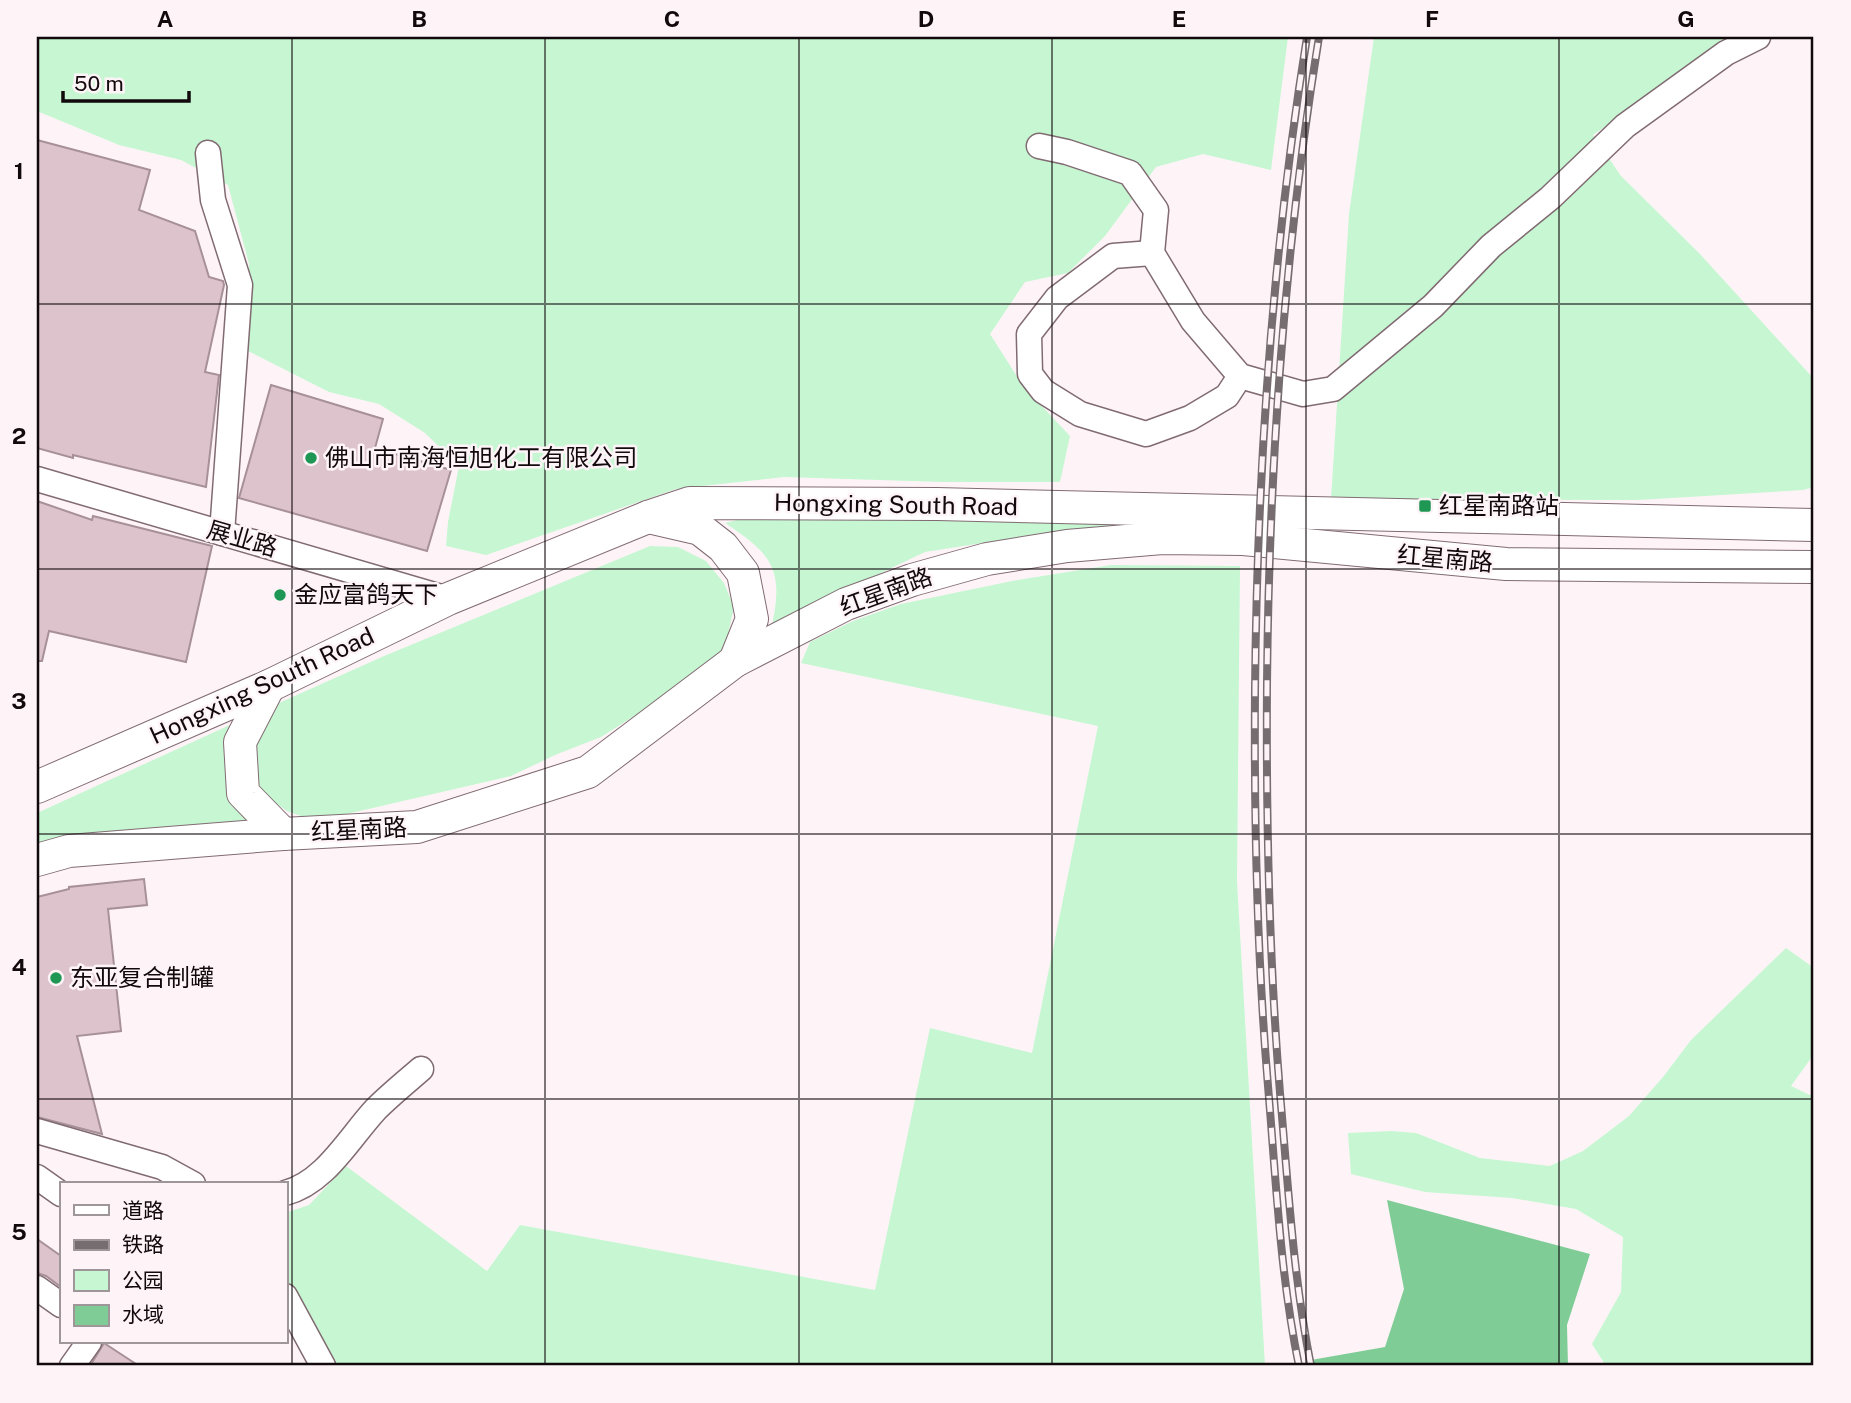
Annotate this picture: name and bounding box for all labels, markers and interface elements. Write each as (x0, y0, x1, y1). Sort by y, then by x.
text: A (157, 5, 174, 32)
text: B (411, 5, 427, 32)
text: C (664, 5, 680, 32)
text: D (918, 5, 934, 32)
text: E (1172, 5, 1186, 32)
text: F (1425, 5, 1439, 32)
text: G (1677, 5, 1695, 32)
scale bar (63, 60, 189, 104)
text: 50 m (74, 71, 124, 96)
text: 1 (14, 157, 24, 184)
text: 2 (12, 422, 26, 449)
place label: 佛山市南海恒旭化工有限公司 (325, 443, 637, 471)
marker: 佛山市南海恒旭化工有限公司 (303, 450, 319, 466)
street label: Hongxing South Road (774, 488, 1018, 520)
place label: 红星南路站 (1439, 491, 1559, 519)
marker: 红星南路站 (1417, 498, 1433, 514)
street label: 展业路 (204, 515, 281, 561)
street label: 红星南路 (1396, 540, 1494, 576)
street label: 红星南路 (836, 561, 936, 621)
place label: 金应富鸽天下 (294, 580, 438, 608)
marker: 金应富鸽天下 (272, 587, 288, 603)
street label: Hongxing South Road (145, 621, 378, 749)
text: 3 (11, 687, 27, 714)
street label: 红星南路 (310, 813, 408, 845)
text: 4 (11, 953, 27, 980)
place label: 东亚复合制罐 (70, 963, 214, 991)
marker: 东亚复合制罐 (48, 970, 64, 986)
legend (60, 1182, 287, 1344)
text: 道路 (122, 1198, 164, 1223)
text: 5 (11, 1218, 27, 1245)
text: 铁路 (122, 1232, 164, 1257)
text: 公园 (122, 1268, 164, 1293)
text: 水域 (122, 1302, 164, 1327)

